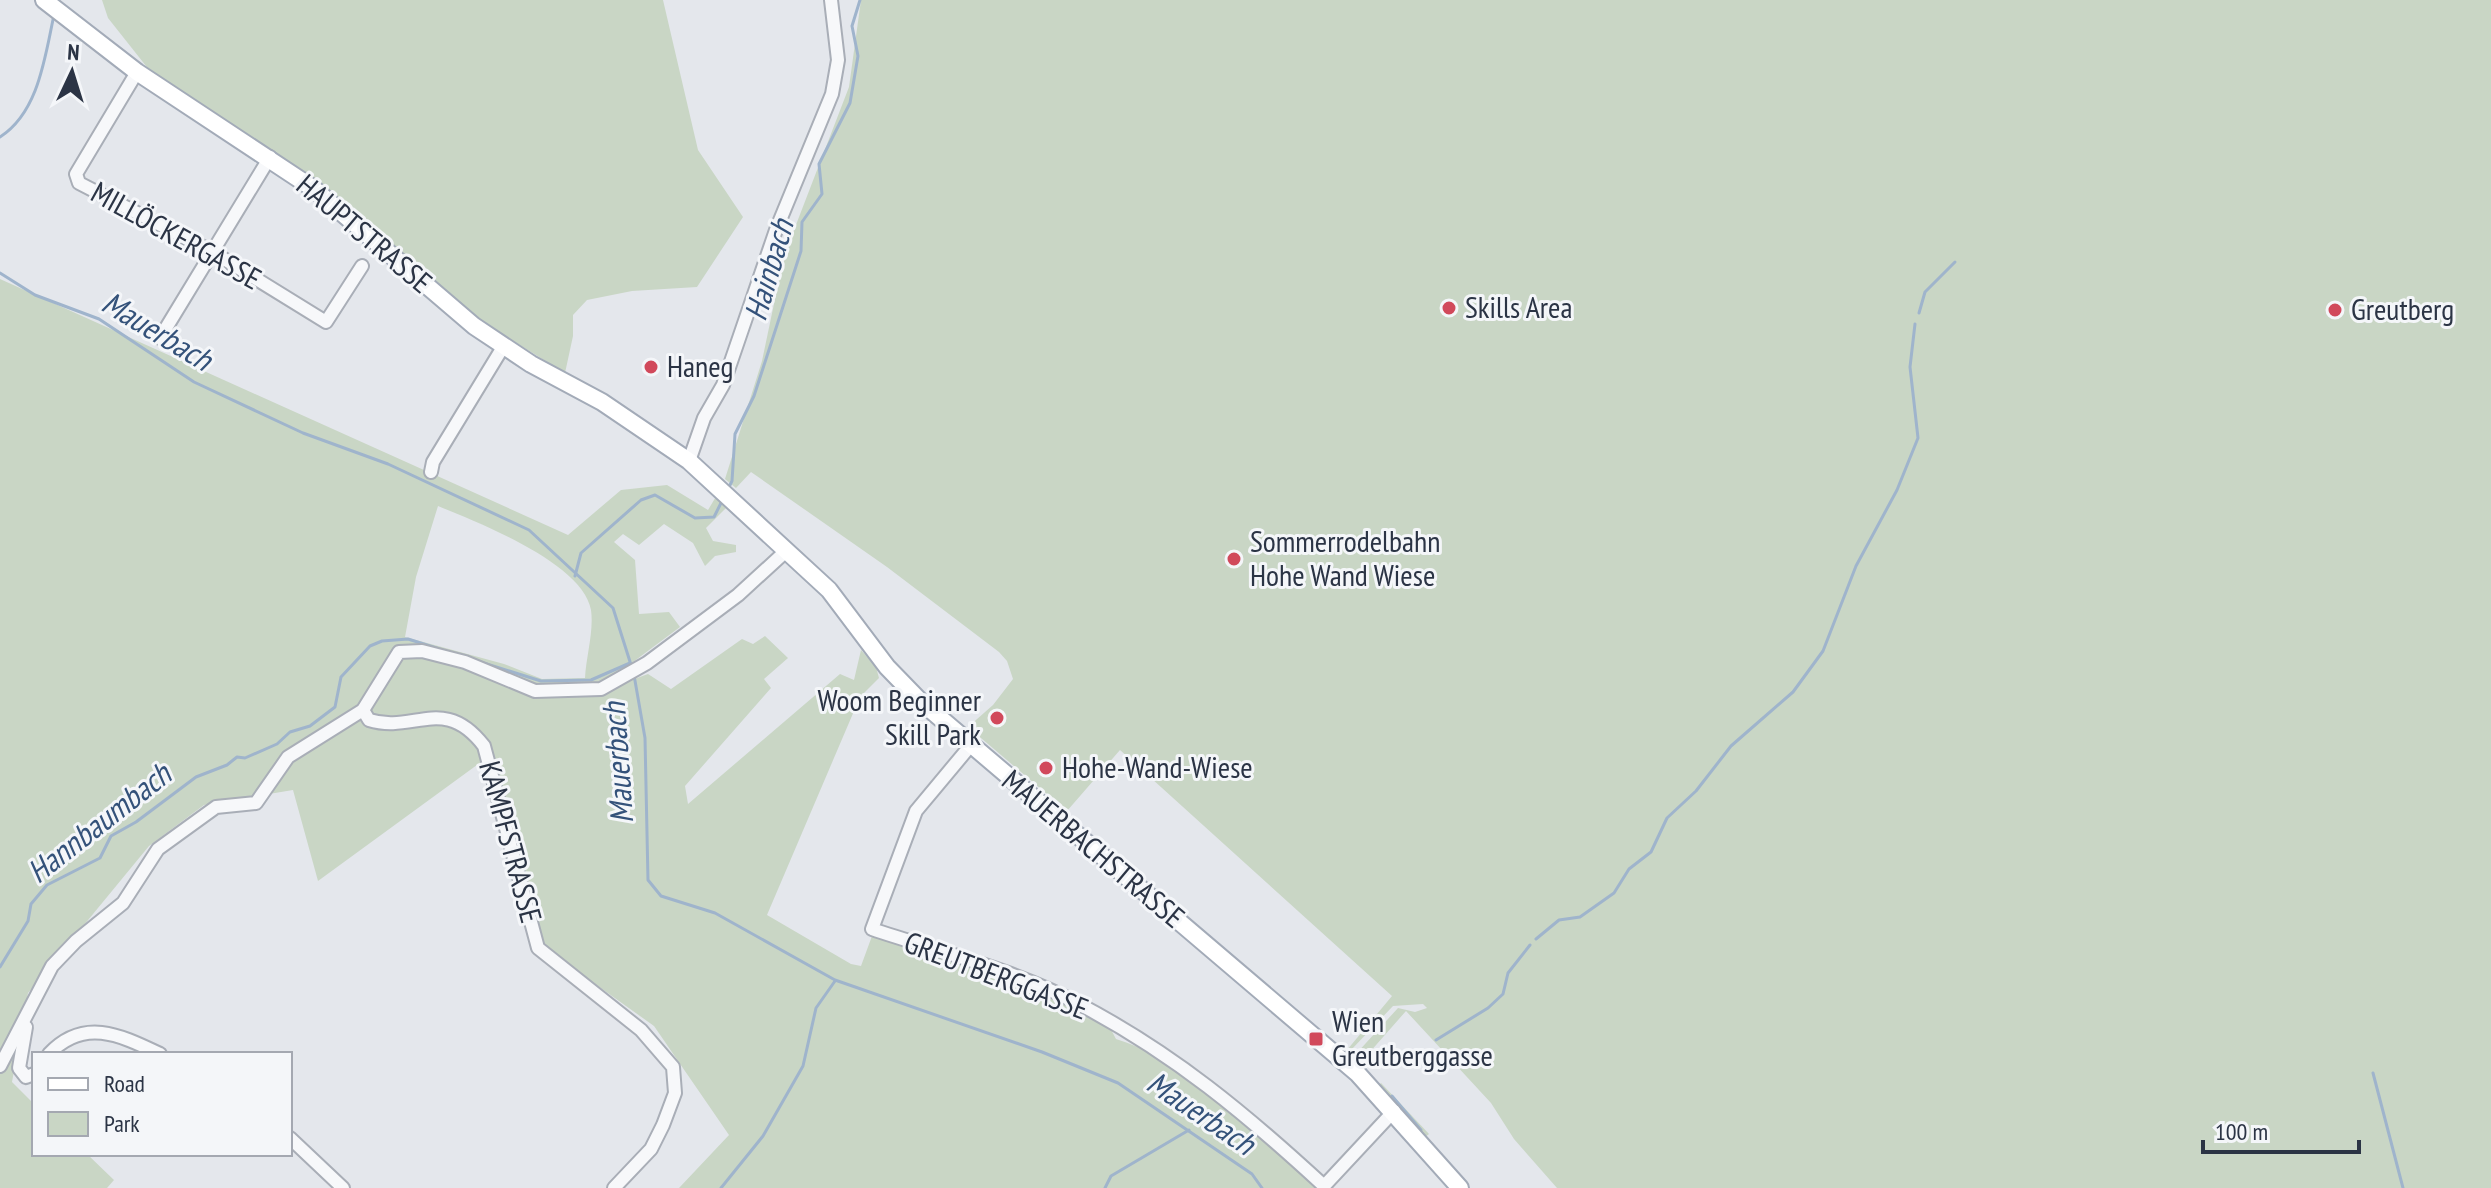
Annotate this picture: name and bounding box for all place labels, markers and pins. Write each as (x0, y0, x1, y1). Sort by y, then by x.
place label: Skills Area (1465, 287, 1572, 326)
place label: Greutberg (2351, 289, 2454, 328)
marker: Skills Area (1440, 299, 1458, 317)
marker: Greutberg (2326, 301, 2344, 319)
place label: Haneg (667, 346, 733, 385)
marker: Haneg (642, 358, 660, 376)
place label: Sommerrodelbahn Hohe Wand Wiese (1250, 521, 1440, 594)
marker: Sommerrodelbahn Hohe Wand Wiese (1225, 550, 1243, 568)
place label: Woom Beginner Skill Park (817, 680, 982, 753)
marker: Woom Beginner Skill Park (988, 709, 1006, 727)
place label: Hohe-Wand-Wiese (1062, 747, 1253, 786)
marker: Hohe-Wand-Wiese (1037, 759, 1055, 777)
place label: Wien Greutberggasse (1332, 1001, 1493, 1074)
marker: Wien Greutberggasse (1307, 1030, 1325, 1048)

